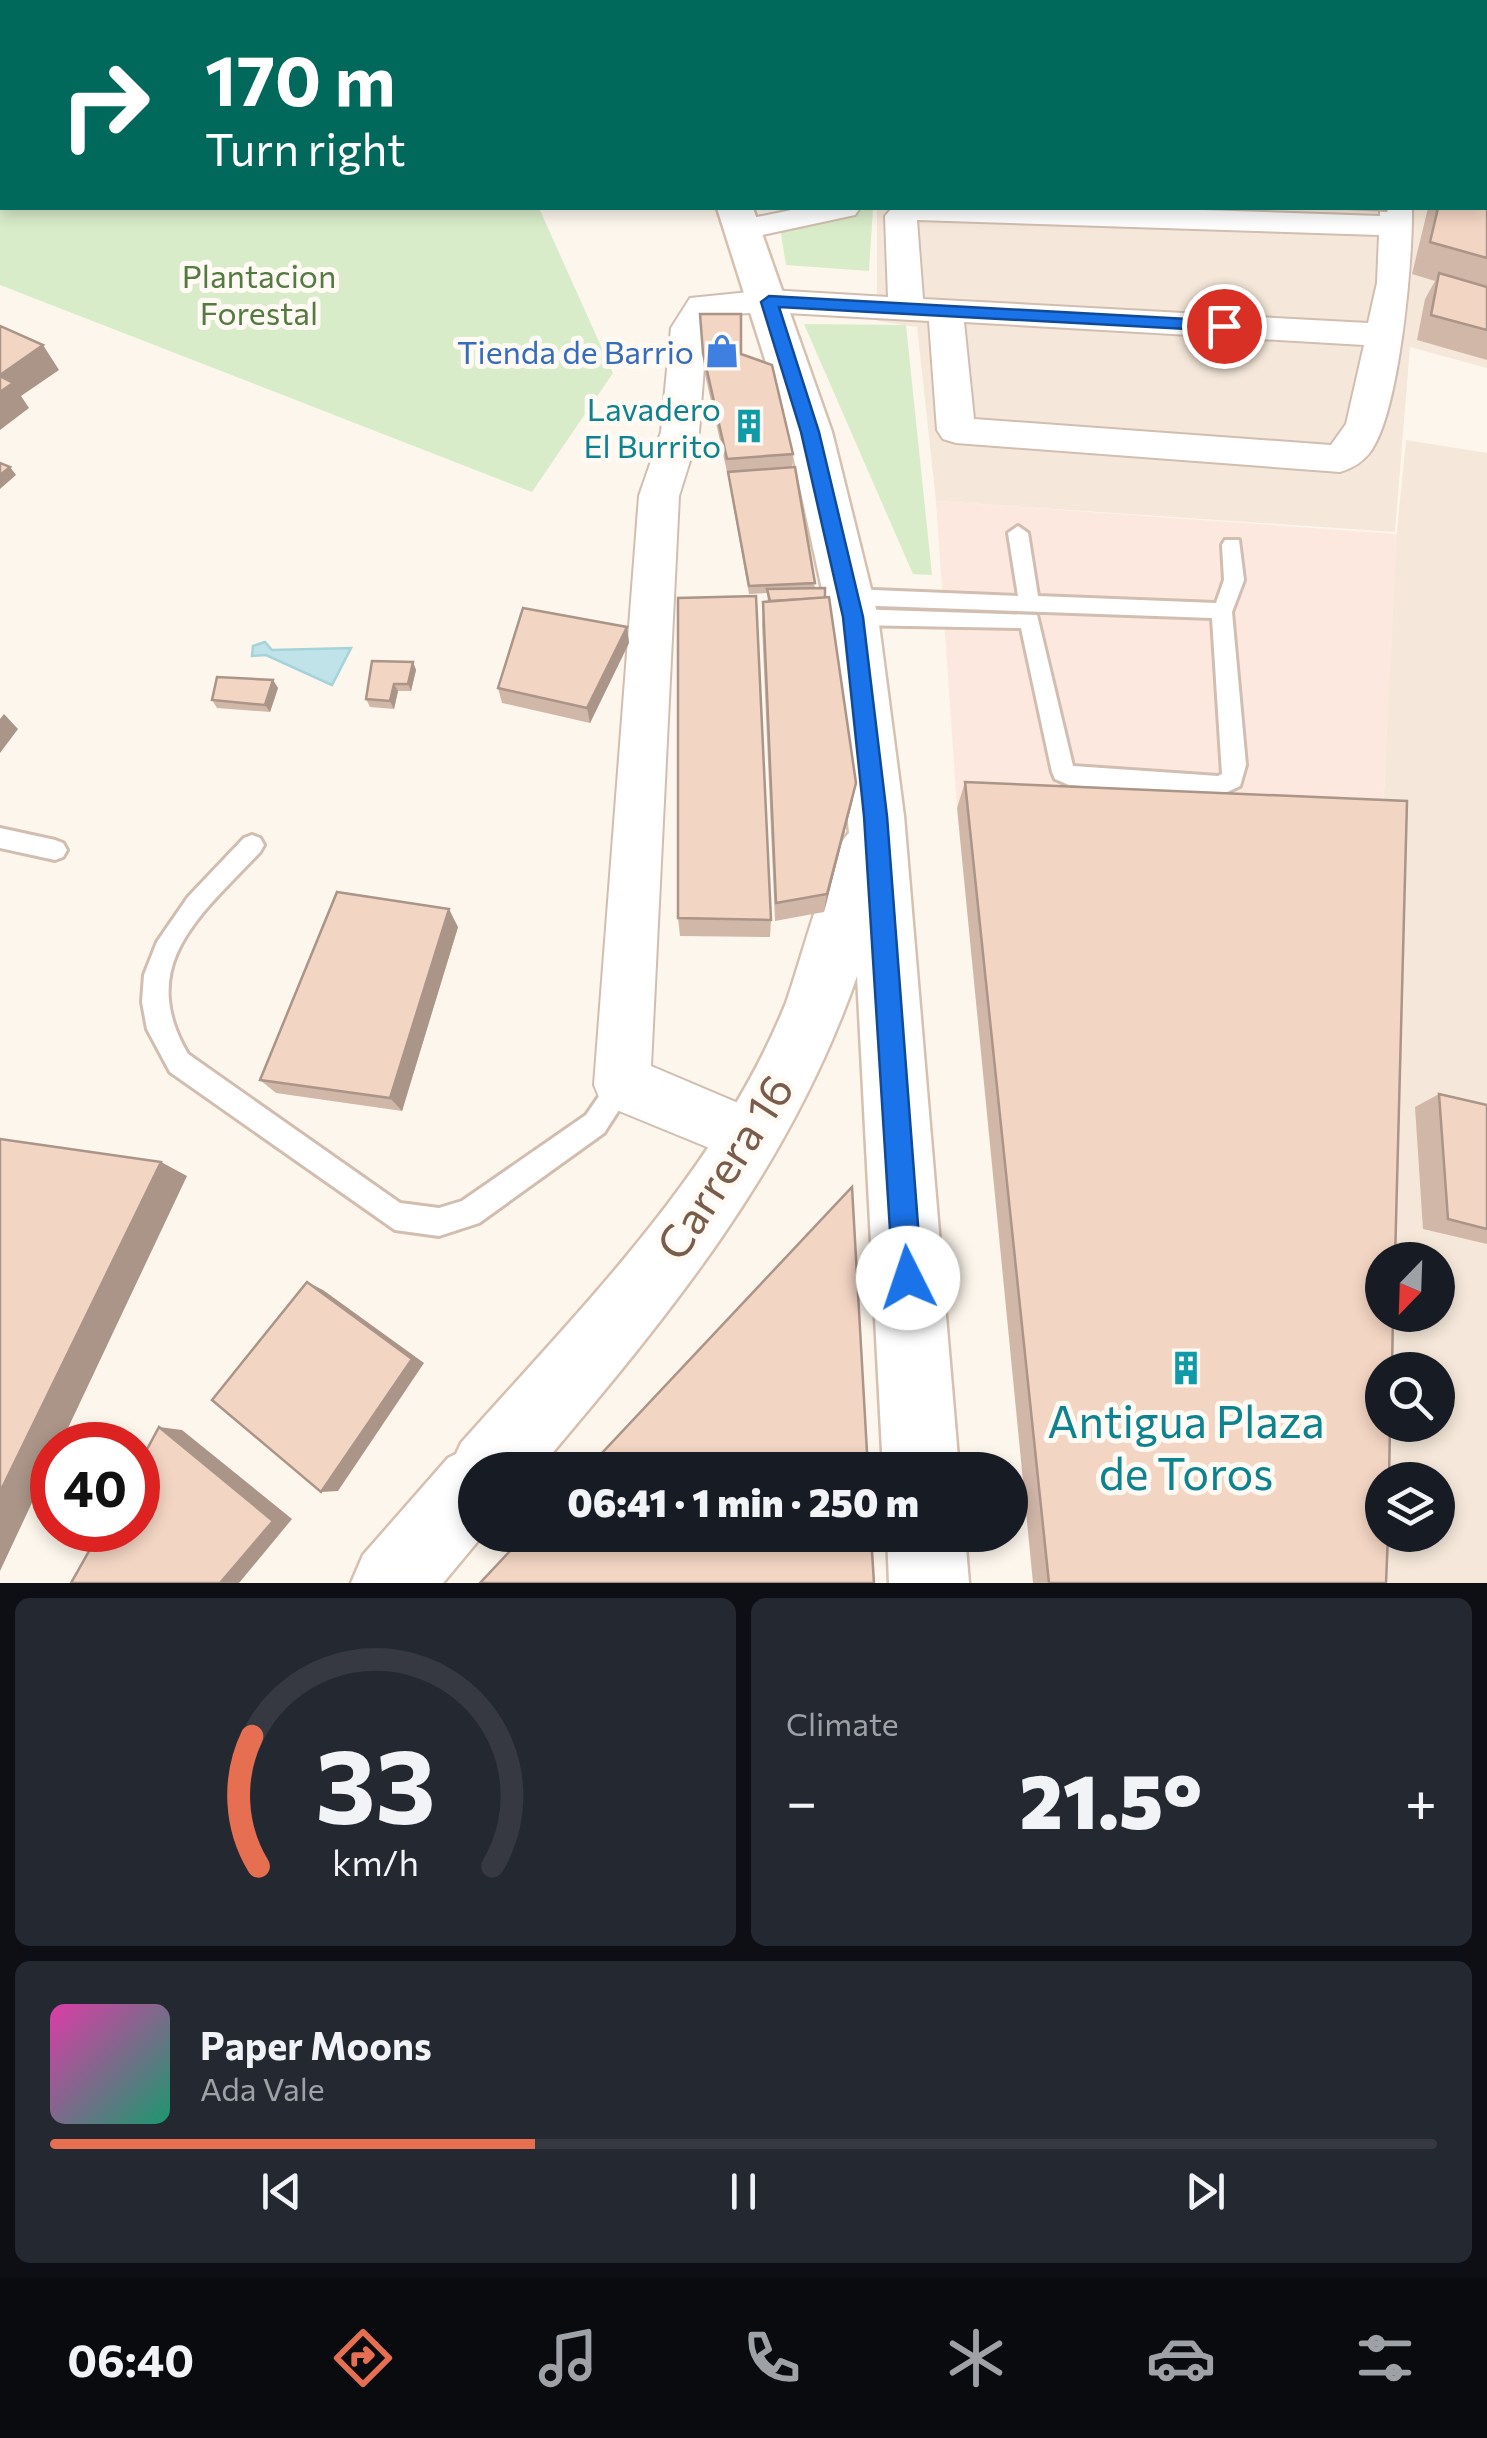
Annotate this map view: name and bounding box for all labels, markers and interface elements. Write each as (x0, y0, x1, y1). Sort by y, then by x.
text: 170 m (205, 35, 396, 120)
icon: right (40, 40, 170, 170)
text: Turn right (205, 120, 406, 175)
park label: Plantacion Forestal (182, 255, 336, 332)
pin (1182, 284, 1267, 369)
icon: arrive (1197, 299, 1252, 354)
place label: Tienda de Barrio (457, 331, 694, 371)
shop icon: Tienda de Barrio (703, 332, 741, 370)
place label: Lavadero El Burrito (583, 388, 721, 465)
building icon: Lavadero El Burrito (730, 407, 768, 445)
street label: Carrera 16 (643, 1063, 803, 1269)
position arrow (856, 1226, 960, 1330)
north arrow (1365, 1242, 1455, 1332)
map controls (1365, 1242, 1455, 1552)
building icon: Antigua Plaza de Toros (1167, 1349, 1205, 1387)
button: search (1365, 1352, 1455, 1442)
place label: Antigua Plaza de Toros (1047, 1392, 1325, 1499)
speed limit sign: 40 (30, 1422, 160, 1552)
button: layers (1365, 1462, 1455, 1552)
text: 06:41 · 1 min · 250 m (567, 1478, 919, 1525)
text: Climate (786, 1703, 899, 1743)
text: 33 (315, 1718, 436, 1845)
text: 21.5° (1020, 1753, 1202, 1844)
text: − (786, 1766, 817, 1833)
text: + (1405, 1766, 1437, 1833)
text: km/h (332, 1840, 419, 1883)
text: Paper Moons (200, 2021, 432, 2068)
text: Ada Vale (200, 2068, 325, 2108)
icon: previous (254, 2164, 309, 2219)
icon: pause (716, 2164, 771, 2219)
icon: next (1178, 2164, 1233, 2219)
icon: directions (328, 2323, 398, 2393)
icon: music (533, 2323, 603, 2393)
icon: phone (737, 2323, 807, 2393)
icon: climate (941, 2323, 1011, 2393)
icon: car (1146, 2323, 1216, 2393)
icon: filters (1350, 2323, 1420, 2393)
text: 06:40 (67, 2331, 194, 2386)

